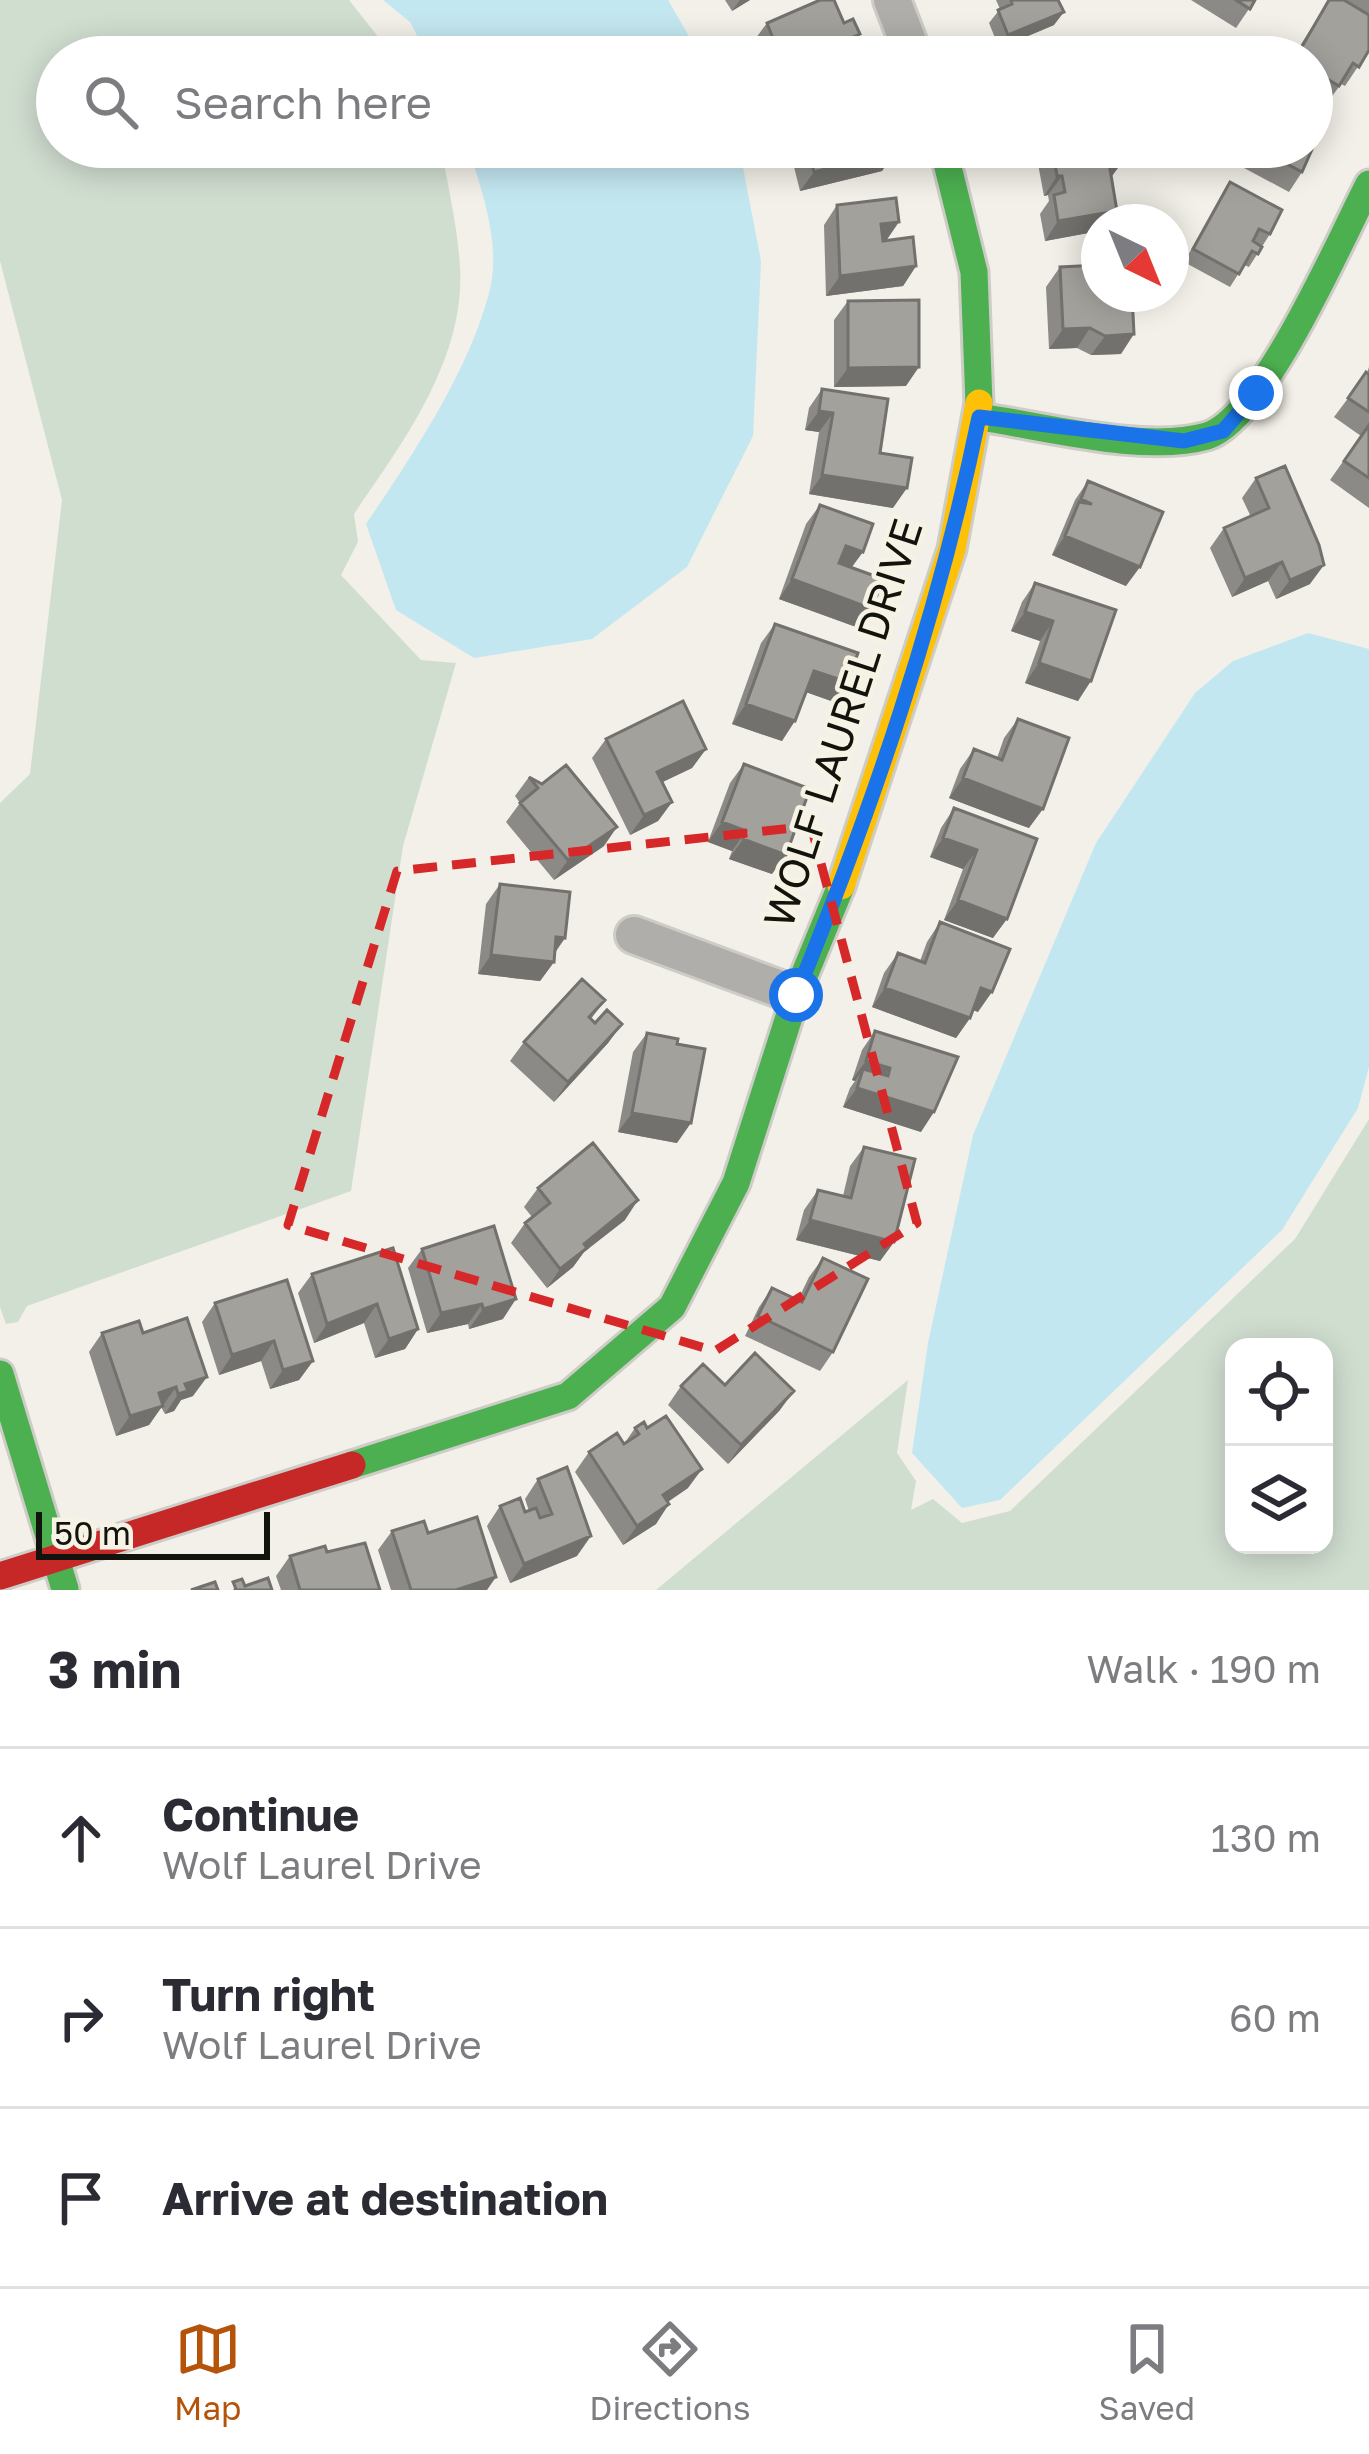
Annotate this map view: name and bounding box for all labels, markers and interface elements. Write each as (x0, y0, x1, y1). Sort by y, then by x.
search box (36, 36, 1333, 168)
icon: search (78, 69, 144, 135)
text: Search here (174, 75, 432, 129)
north arrow (1081, 204, 1189, 312)
route end (1229, 366, 1283, 420)
street label: WOLF LAUREL DRIVE (752, 512, 932, 934)
route start (769, 968, 823, 1022)
map controls (1225, 1338, 1333, 1554)
button: locate (1225, 1338, 1333, 1446)
button: layers (1225, 1446, 1333, 1554)
scale bar (36, 1506, 270, 1559)
text: 50 m (54, 1513, 131, 1552)
text: 3 min (48, 1638, 181, 1699)
text: Walk · 190 m (1086, 1645, 1321, 1692)
text: Continue (162, 1787, 359, 1841)
icon: ahead (48, 1805, 114, 1871)
text: 130 m (1211, 1814, 1321, 1861)
text: Wolf Laurel Drive (162, 1841, 482, 1888)
text: Turn right (162, 1967, 375, 2021)
icon: right (48, 1985, 114, 2051)
text: 60 m (1229, 1994, 1321, 2041)
text: Wolf Laurel Drive (162, 2021, 482, 2068)
icon: arrive (48, 2165, 114, 2231)
text: Arrive at destination (162, 2171, 608, 2225)
tab: Map (174, 2316, 241, 2427)
tab: Directions (589, 2316, 751, 2427)
tab: Saved (1099, 2316, 1195, 2427)

